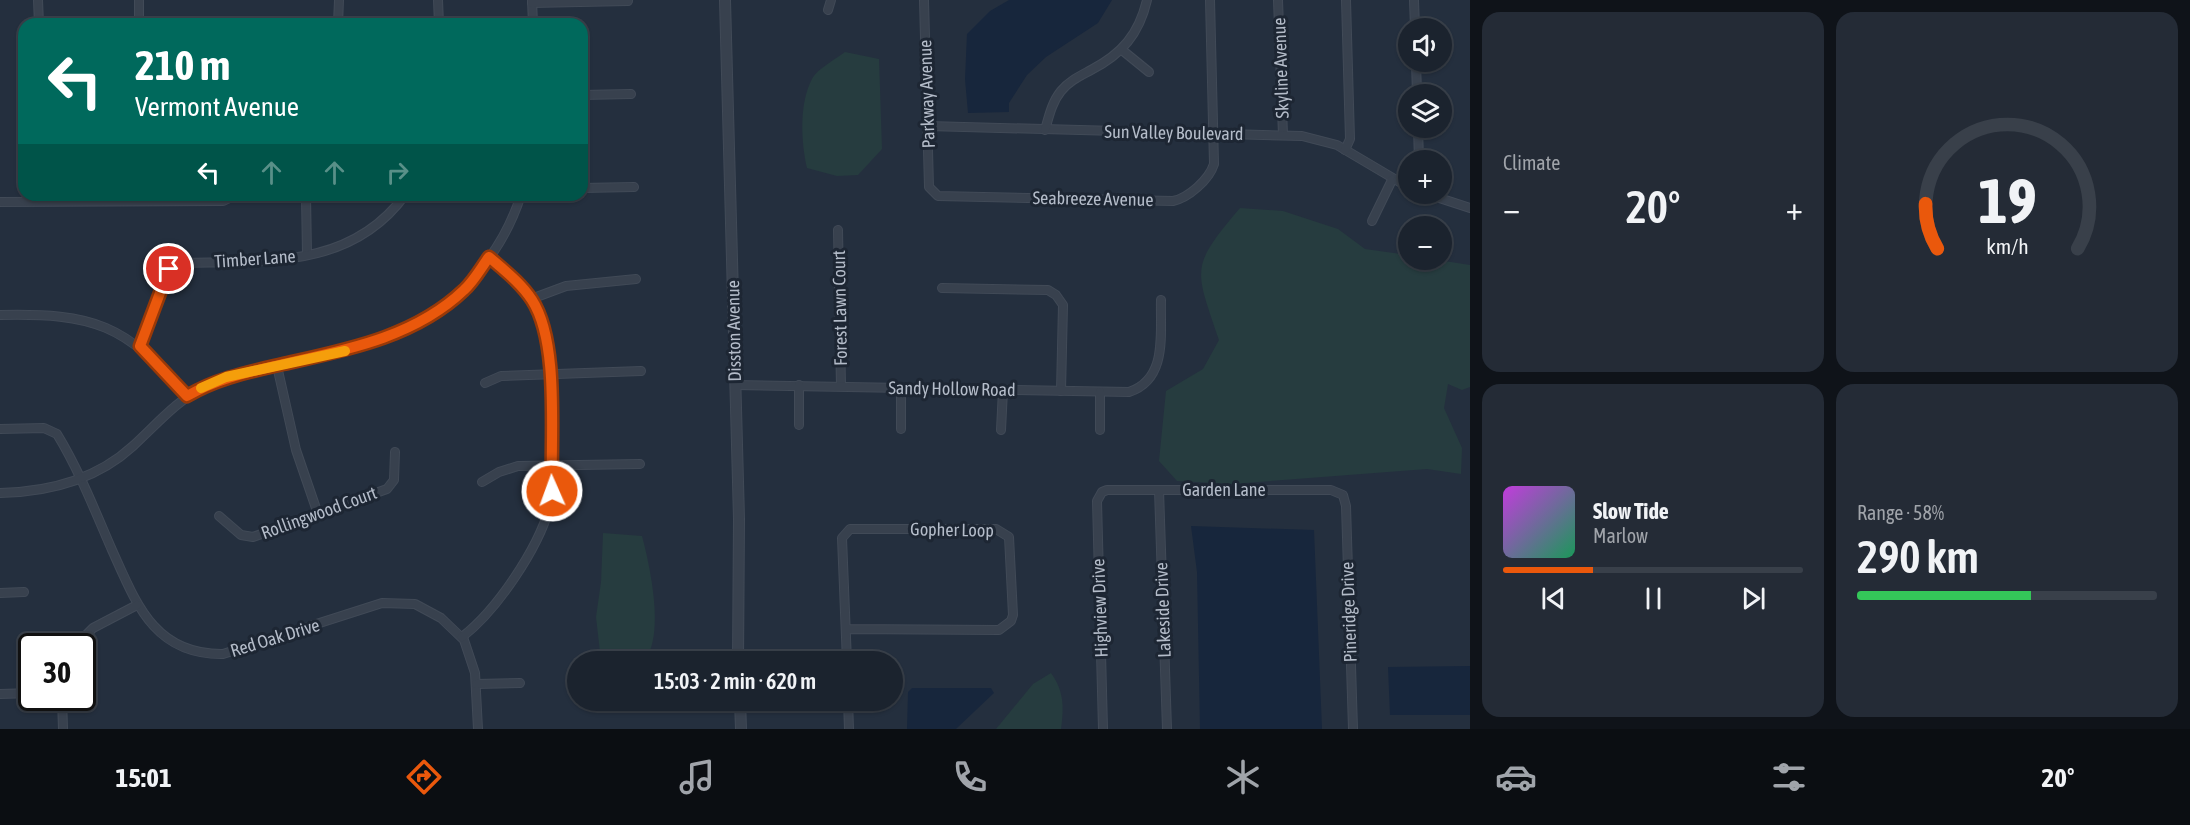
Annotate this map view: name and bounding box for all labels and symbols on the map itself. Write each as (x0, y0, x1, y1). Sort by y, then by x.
street label: Skyline Avenue (1268, 17, 1293, 119)
street label: Parkway Avenue (914, 39, 939, 149)
street label: Sun Valley Boulevard (1104, 121, 1244, 144)
street label: Seabreeze Avenue (1032, 187, 1154, 210)
pin (143, 243, 194, 294)
street label: Timber Lane (214, 245, 296, 272)
street label: Forest Lawn Court (828, 250, 851, 366)
street label: Disston Avenue (722, 280, 745, 382)
street label: Sandy Hollow Road (888, 377, 1016, 400)
position arrow (520, 459, 584, 523)
street label: Garden Lane (1182, 479, 1266, 500)
street label: Rollingwood Court (258, 482, 380, 543)
street label: Gopher Loop (910, 518, 994, 541)
street label: Highview Drive (1087, 558, 1112, 658)
street label: Pineridge Drive (1336, 561, 1361, 663)
street label: Lakeside Drive (1150, 562, 1175, 658)
street label: Red Oak Drive (228, 614, 322, 661)
speed limit sign: 30 (18, 633, 96, 711)

